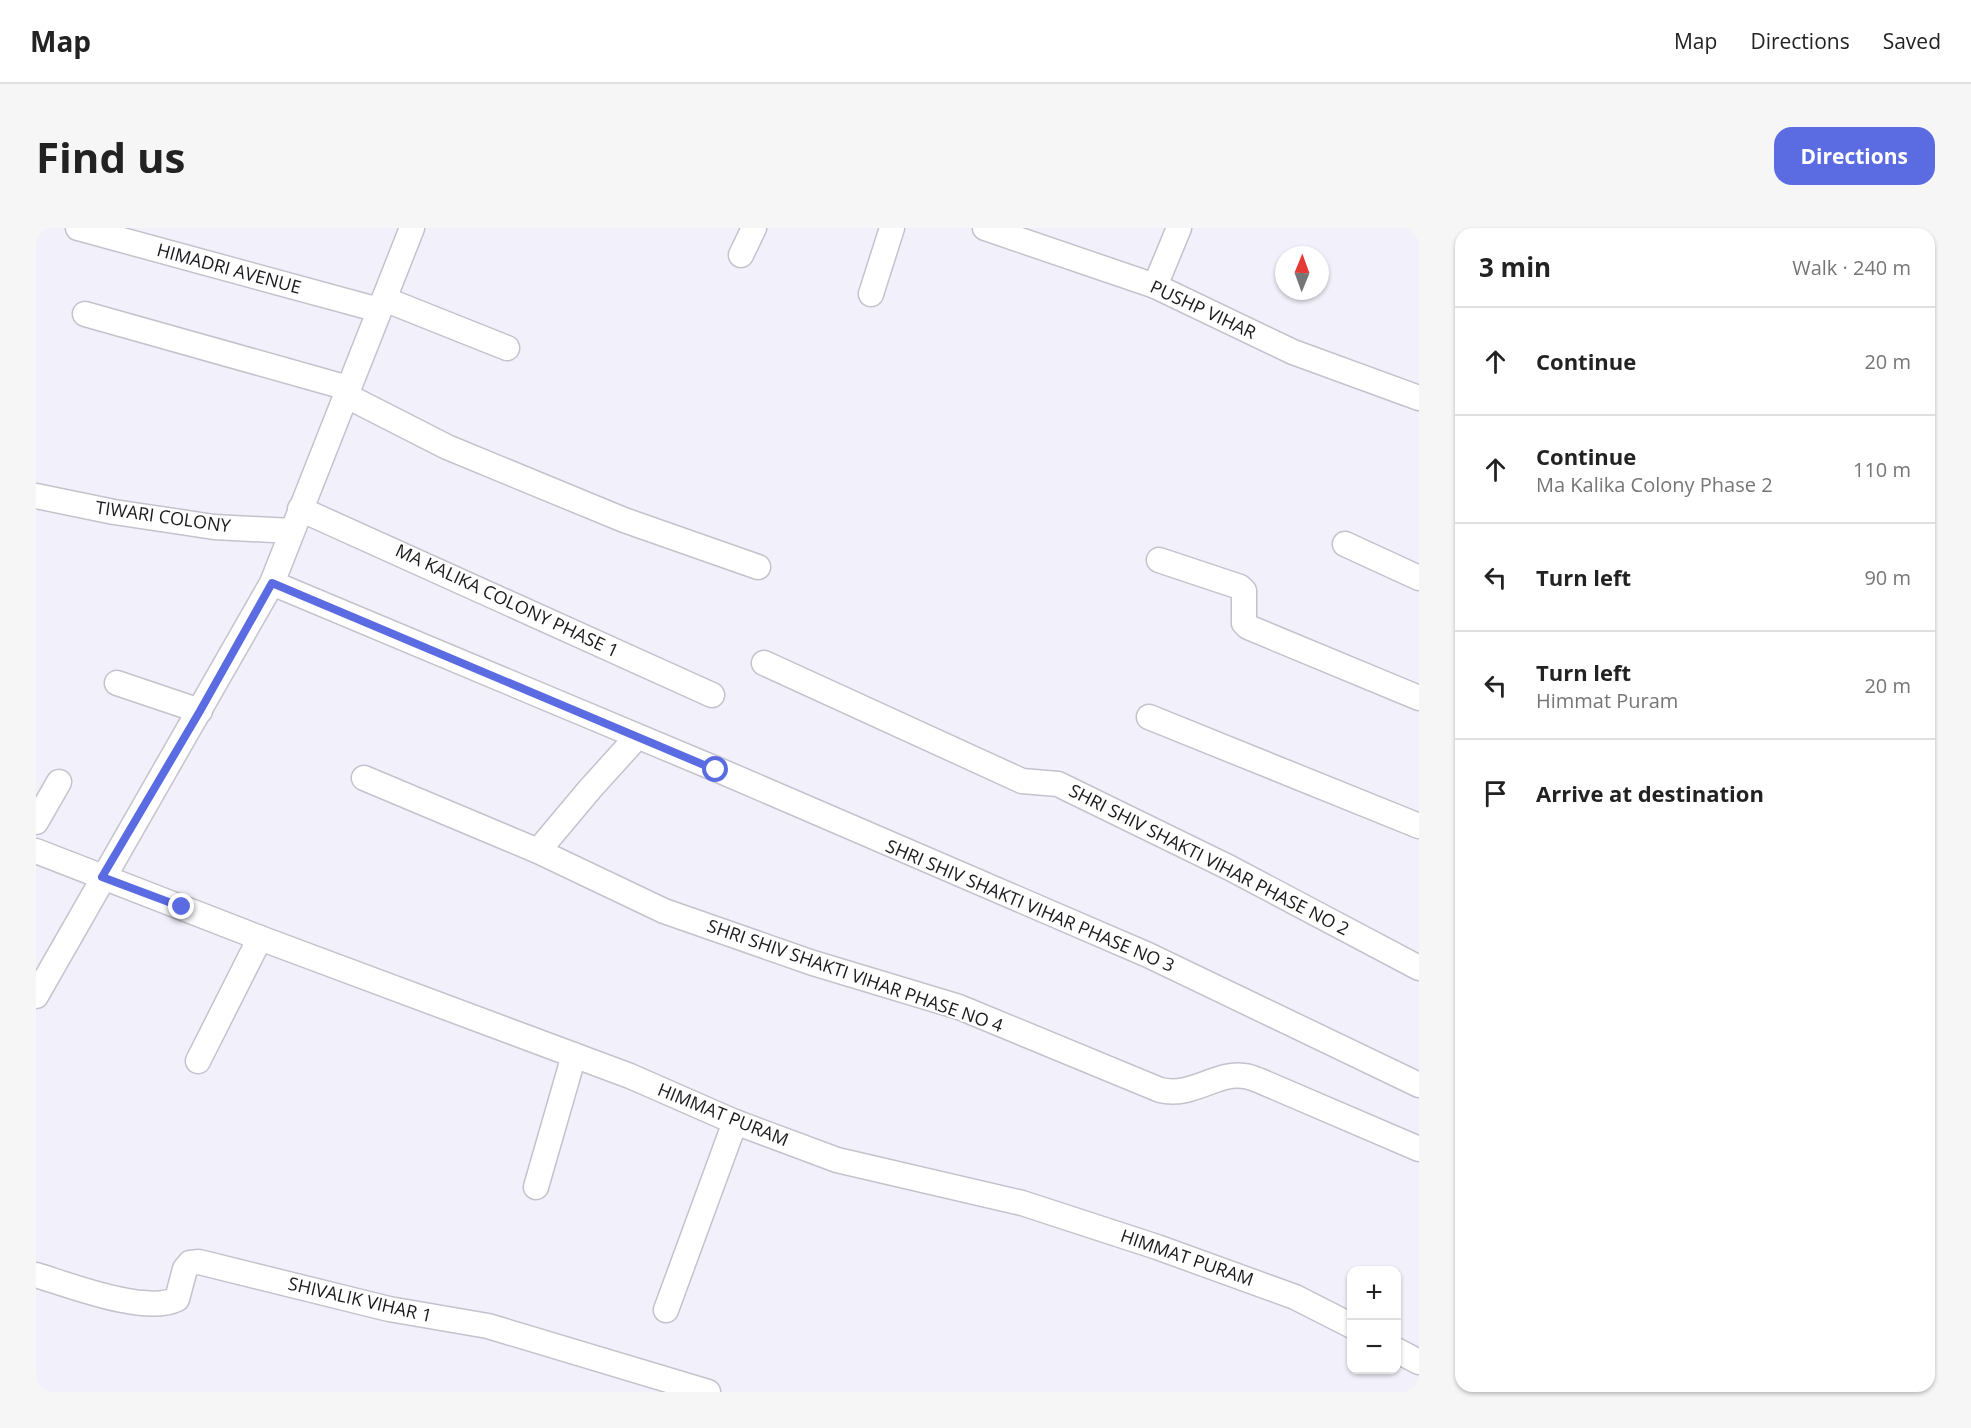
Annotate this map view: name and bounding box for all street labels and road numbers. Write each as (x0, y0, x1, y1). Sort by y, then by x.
street label: HIMADRI AVENUE (154, 237, 304, 299)
street label: PUSHP VIHAR (1147, 274, 1260, 344)
street label: TIWARI COLONY (94, 495, 233, 537)
street label: MA KALIKA COLONY PHASE 1 (392, 538, 623, 662)
street label: SHRI SHIV SHAKTI VIHAR PHASE NO 2 (1065, 778, 1354, 940)
street label: SHRI SHIV SHAKTI VIHAR PHASE NO 3 (882, 833, 1178, 977)
street label: SHRI SHIV SHAKTI VIHAR PHASE NO 4 (704, 913, 1006, 1037)
street label: HIMMAT PURAM (654, 1077, 792, 1151)
street label: HIMMAT PURAM (1118, 1223, 1257, 1291)
street label: SHIVALIK VIHAR 1 (286, 1271, 434, 1327)

